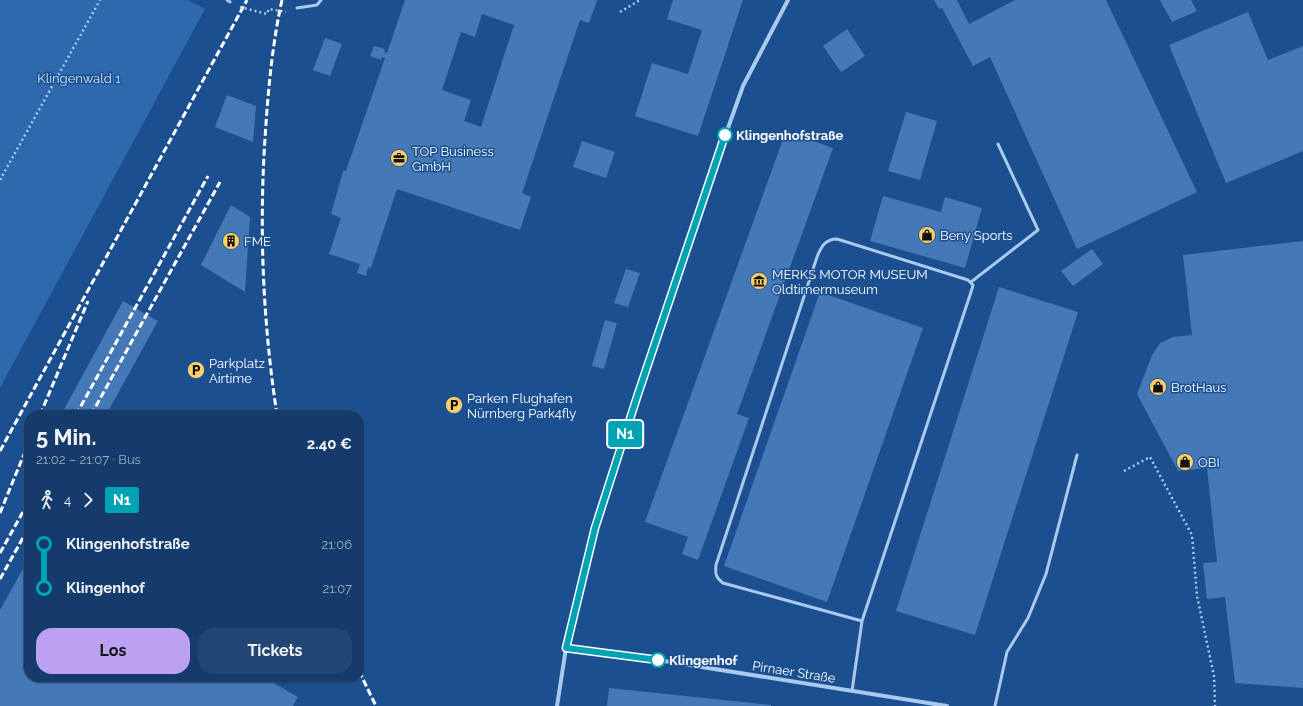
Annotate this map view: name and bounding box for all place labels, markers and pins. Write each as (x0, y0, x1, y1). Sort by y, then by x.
marker: Klingenhofstraße (717, 127, 733, 143)
place label: Klingenhofstraße (736, 128, 843, 143)
place label: TOP Business GmbH (412, 144, 494, 174)
office icon: TOP Business GmbH (389, 148, 409, 168)
shop icon: Beny Sports (917, 225, 937, 245)
place label: Beny Sports (940, 228, 1013, 243)
building icon: FME (221, 231, 241, 251)
place label: FME (244, 234, 271, 249)
place label: MERKS MOTOR MUSEUM Oldtimermuseum (772, 267, 928, 297)
museum icon: MERKS MOTOR MUSEUM Oldtimermuseum (749, 271, 769, 291)
place label: Parkplatz Airtime (209, 356, 265, 386)
parking icon: Parkplatz Airtime (186, 360, 206, 380)
shop icon: BrotHaus (1148, 377, 1168, 397)
place label: BrotHaus (1171, 380, 1227, 395)
place label: Parken Flughafen Nürnberg Park4fly (467, 391, 576, 421)
parking icon: Parken Flughafen Nürnberg Park4fly (444, 395, 464, 415)
shop icon: OBI (1175, 452, 1195, 472)
place label: OBI (1198, 455, 1220, 470)
marker: Klingenhof (650, 652, 666, 668)
place label: Klingenhof (669, 653, 739, 668)

